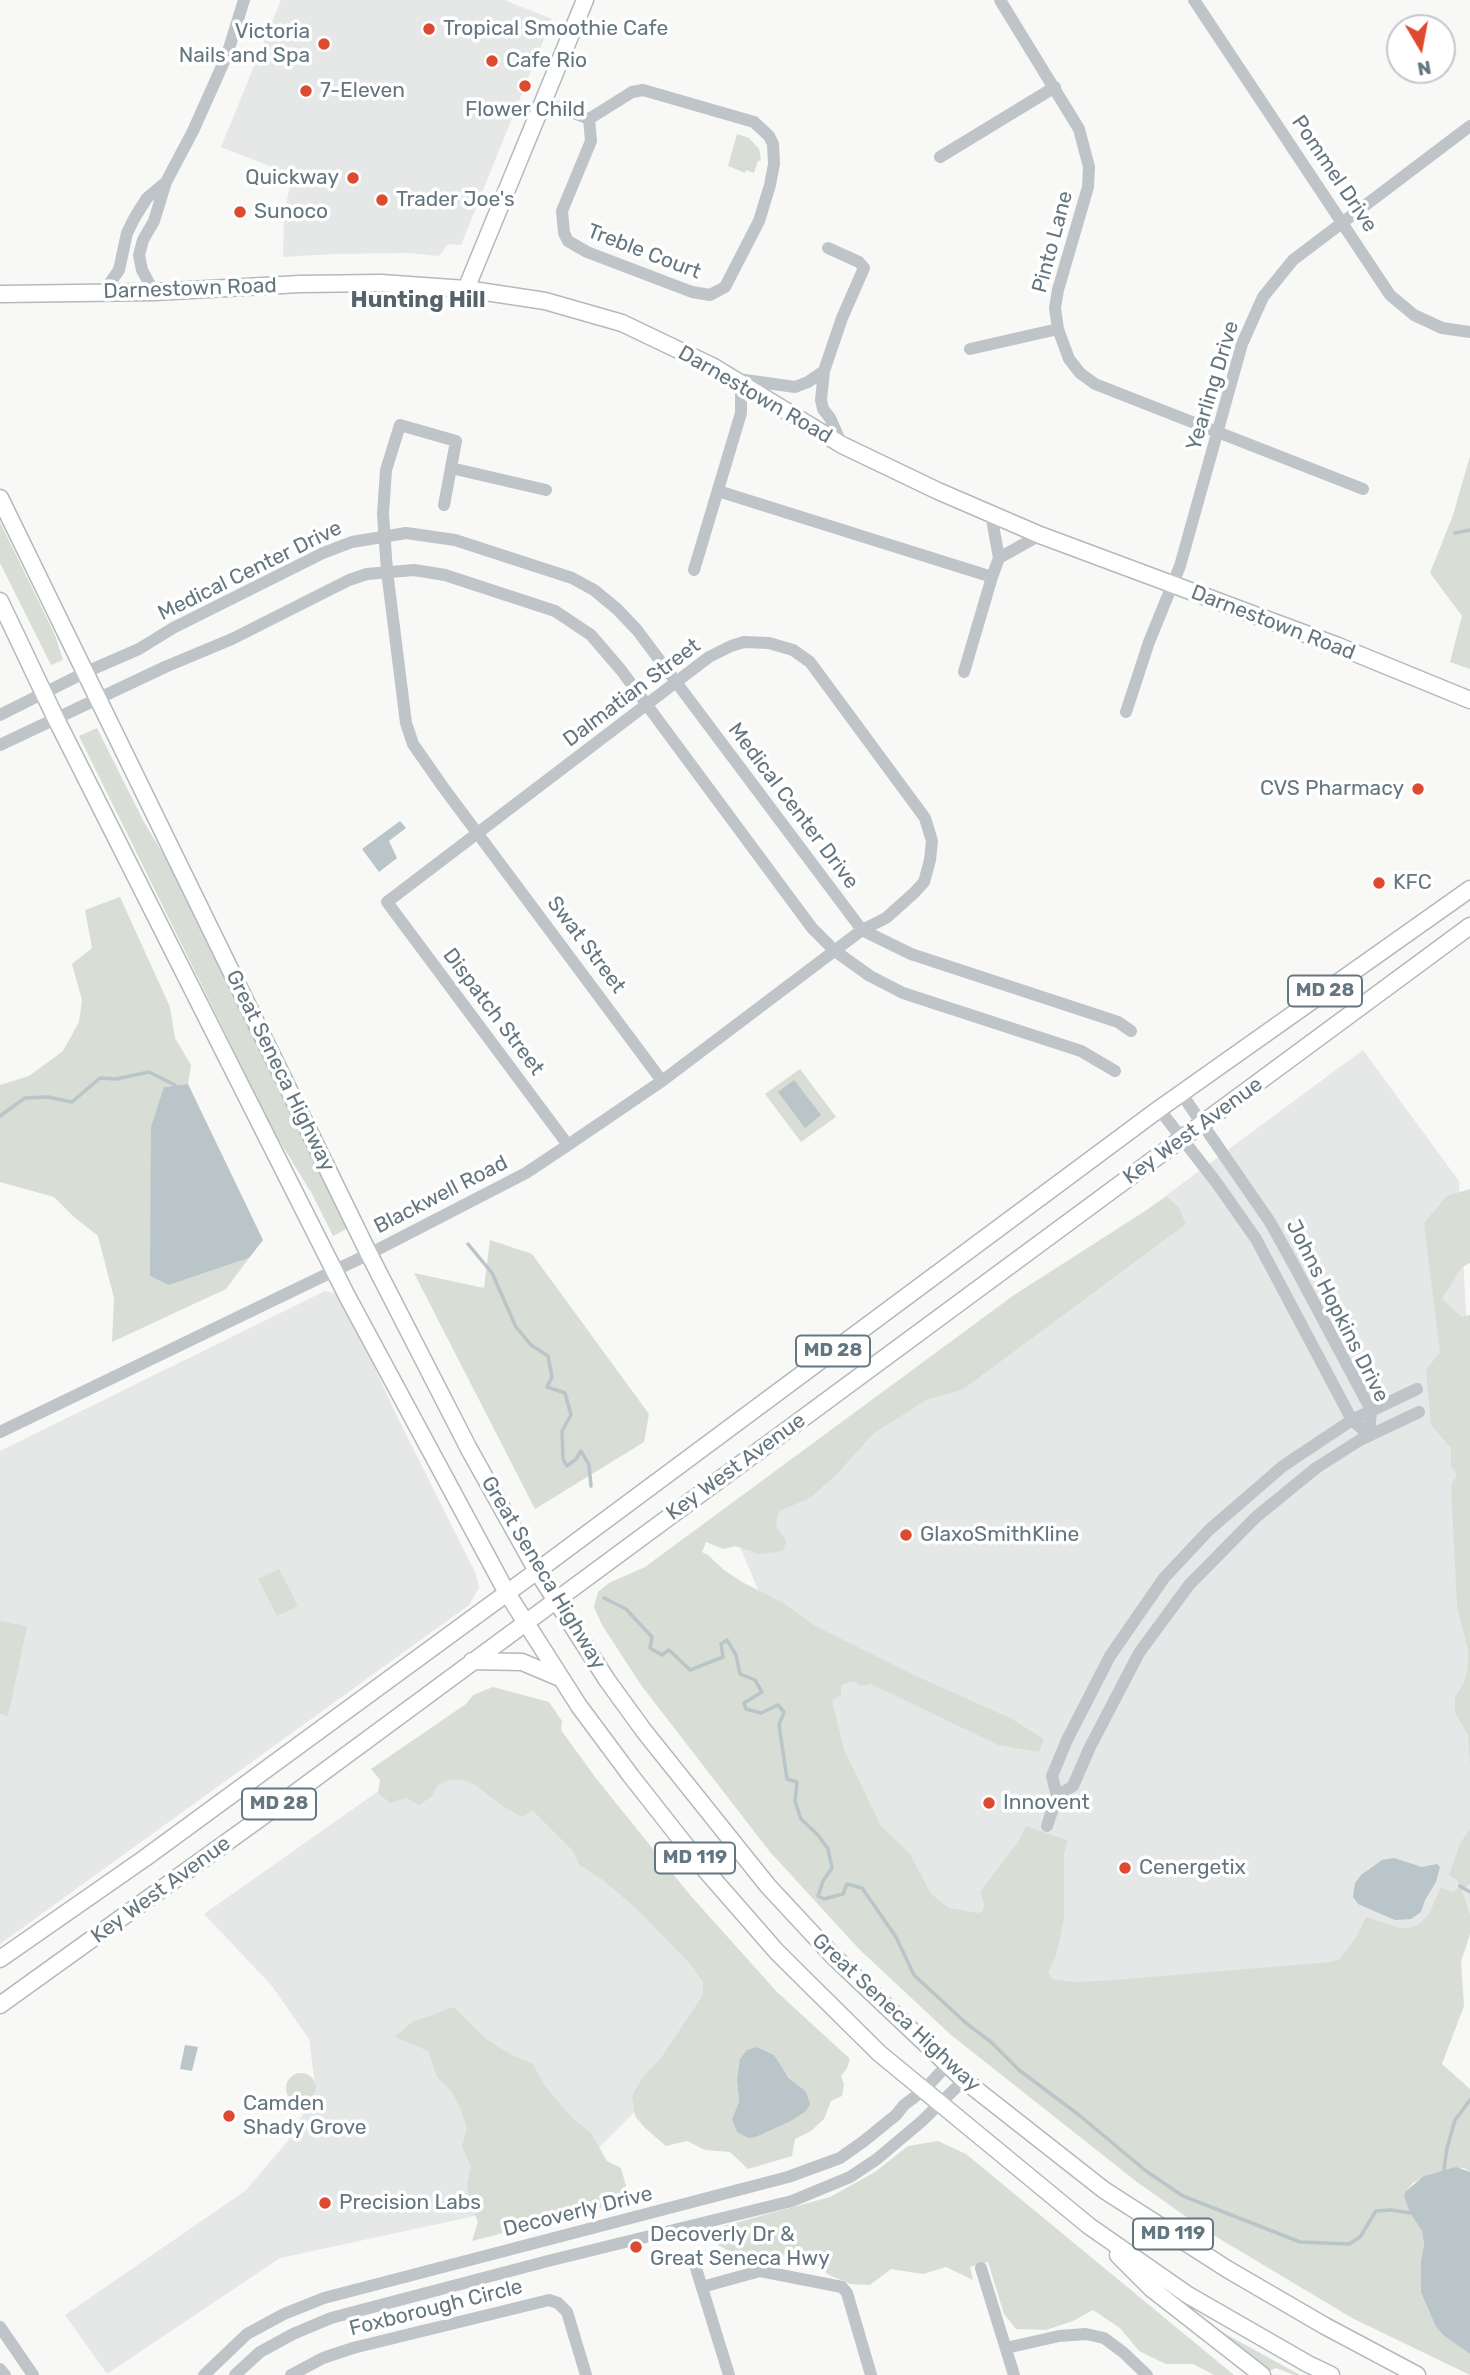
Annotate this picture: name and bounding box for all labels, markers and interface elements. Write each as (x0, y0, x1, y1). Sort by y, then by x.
north arrow (1386, 14, 1456, 84)
place label: Tropical Smoothie Cafe (443, 16, 668, 42)
place label: Victoria Nails and Spa (179, 19, 310, 69)
marker: Tropical Smoothie Cafe (421, 21, 437, 37)
marker: Victoria Nails and Spa (316, 36, 332, 52)
place label: Cafe Rio (506, 48, 587, 74)
marker: Cafe Rio (484, 53, 500, 69)
text: N (1416, 56, 1433, 81)
place label: 7-Eleven (320, 78, 405, 104)
marker: Flower Child (517, 78, 533, 94)
marker: 7-Eleven (298, 83, 314, 99)
place label: Flower Child (465, 97, 585, 123)
street label: Pommel Drive (1286, 111, 1382, 237)
place label: Quickway (245, 165, 339, 191)
marker: Quickway (345, 170, 361, 186)
place label: Trader Joe's (396, 187, 515, 213)
street label: Pinto Lane (1027, 188, 1079, 296)
marker: Trader Joe's (374, 192, 390, 208)
place label: Sunoco (254, 199, 328, 225)
marker: Sunoco (232, 204, 248, 220)
street label: Treble Court (584, 219, 704, 285)
street label: Darnestown Road (103, 273, 277, 305)
district label: Hunting Hill (351, 286, 485, 314)
street label: Yearling Drive (1181, 318, 1245, 454)
street label: Darnestown Road (673, 341, 837, 449)
street label: Medical Center Drive (154, 516, 346, 626)
street label: Darnestown Road (1187, 580, 1359, 666)
street label: Dalmatian Street (559, 633, 705, 753)
street label: Medical Center Drive (722, 718, 864, 894)
place label: CVS Pharmacy (1260, 776, 1404, 802)
marker: CVS Pharmacy (1410, 781, 1426, 797)
place label: KFC (1393, 870, 1432, 896)
marker: KFC (1371, 875, 1387, 891)
street label: Swat Street (541, 891, 631, 999)
street label: Dispatch Street (437, 943, 549, 1081)
street label: Great Seneca Highway (220, 966, 340, 1176)
road number: MD 28 (1288, 976, 1362, 1007)
street label: Key West Avenue (1119, 1072, 1267, 1190)
street label: Blackwell Road (370, 1151, 512, 1239)
street label: Johns Hopkins Drive (1280, 1216, 1394, 1406)
road number: MD 28 (796, 1336, 870, 1366)
street label: Key West Avenue (662, 1408, 810, 1526)
street label: Great Seneca Highway (475, 1472, 611, 1674)
place label: GlaxoSmithKline (920, 1522, 1079, 1548)
marker: GlaxoSmithKline (898, 1527, 914, 1543)
road number: MD 28 (242, 1788, 316, 1820)
place label: Innovent (1003, 1790, 1090, 1816)
marker: Innovent (981, 1795, 997, 1811)
street label: Key West Avenue (87, 1831, 235, 1949)
road number: MD 119 (655, 1842, 735, 1874)
place label: Cenergetix (1139, 1855, 1246, 1881)
marker: Cenergetix (1117, 1860, 1133, 1876)
street label: Great Seneca Highway (807, 1928, 985, 2098)
place label: Camden Shady Grove (243, 2091, 366, 2141)
marker: Camden Shady Grove (221, 2108, 237, 2124)
street label: Decoverly Drive (501, 2181, 655, 2243)
place label: Precision Labs (339, 2190, 481, 2216)
marker: Precision Labs (317, 2195, 333, 2211)
road number: MD 119 (1133, 2218, 1213, 2250)
place label: Decoverly Dr & Great Seneca Hwy (650, 2222, 830, 2272)
marker: Decoverly Dr & Great Seneca Hwy (628, 2239, 644, 2255)
street label: Foxborough Circle (347, 2274, 525, 2342)

